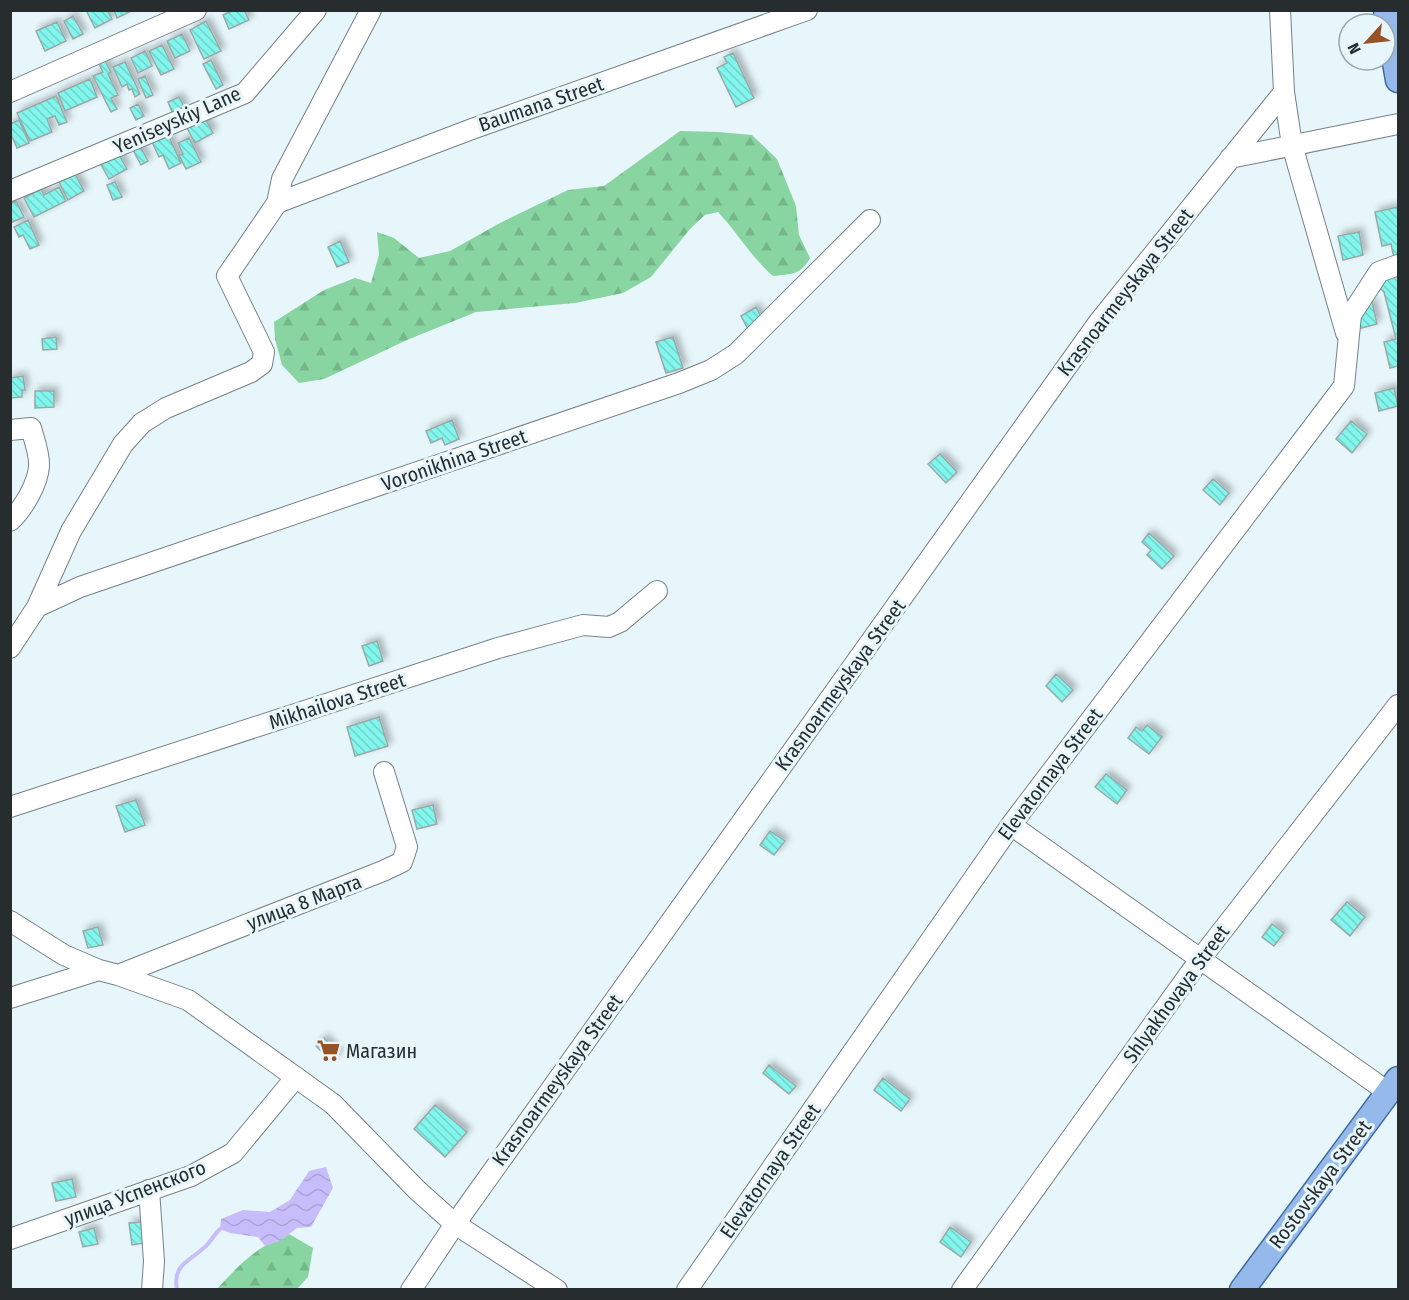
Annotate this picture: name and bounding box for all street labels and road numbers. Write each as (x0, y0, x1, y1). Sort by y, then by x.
street label: Baumana Street (475, 71, 607, 137)
street label: Yeniseyskiy Lane (110, 81, 244, 159)
street label: Krasnoarmeyskaya Street (1052, 203, 1198, 381)
street label: Voronikhina Street (378, 424, 530, 496)
street label: Krasnoarmeyskaya Street (770, 594, 911, 775)
street label: Mikhailova Street (266, 668, 409, 734)
street label: Elevatornaya Street (993, 703, 1108, 845)
street label: улица 8 Марта (243, 869, 365, 935)
street label: Shlyakhovaya Street (1118, 920, 1234, 1068)
street label: Krasnoarmeyskaya Street (487, 989, 628, 1170)
street label: Elevatornaya Street (715, 1099, 826, 1243)
street label: Rostovskaya Street (1264, 1115, 1376, 1253)
street label: улица Успенского (61, 1155, 209, 1231)

